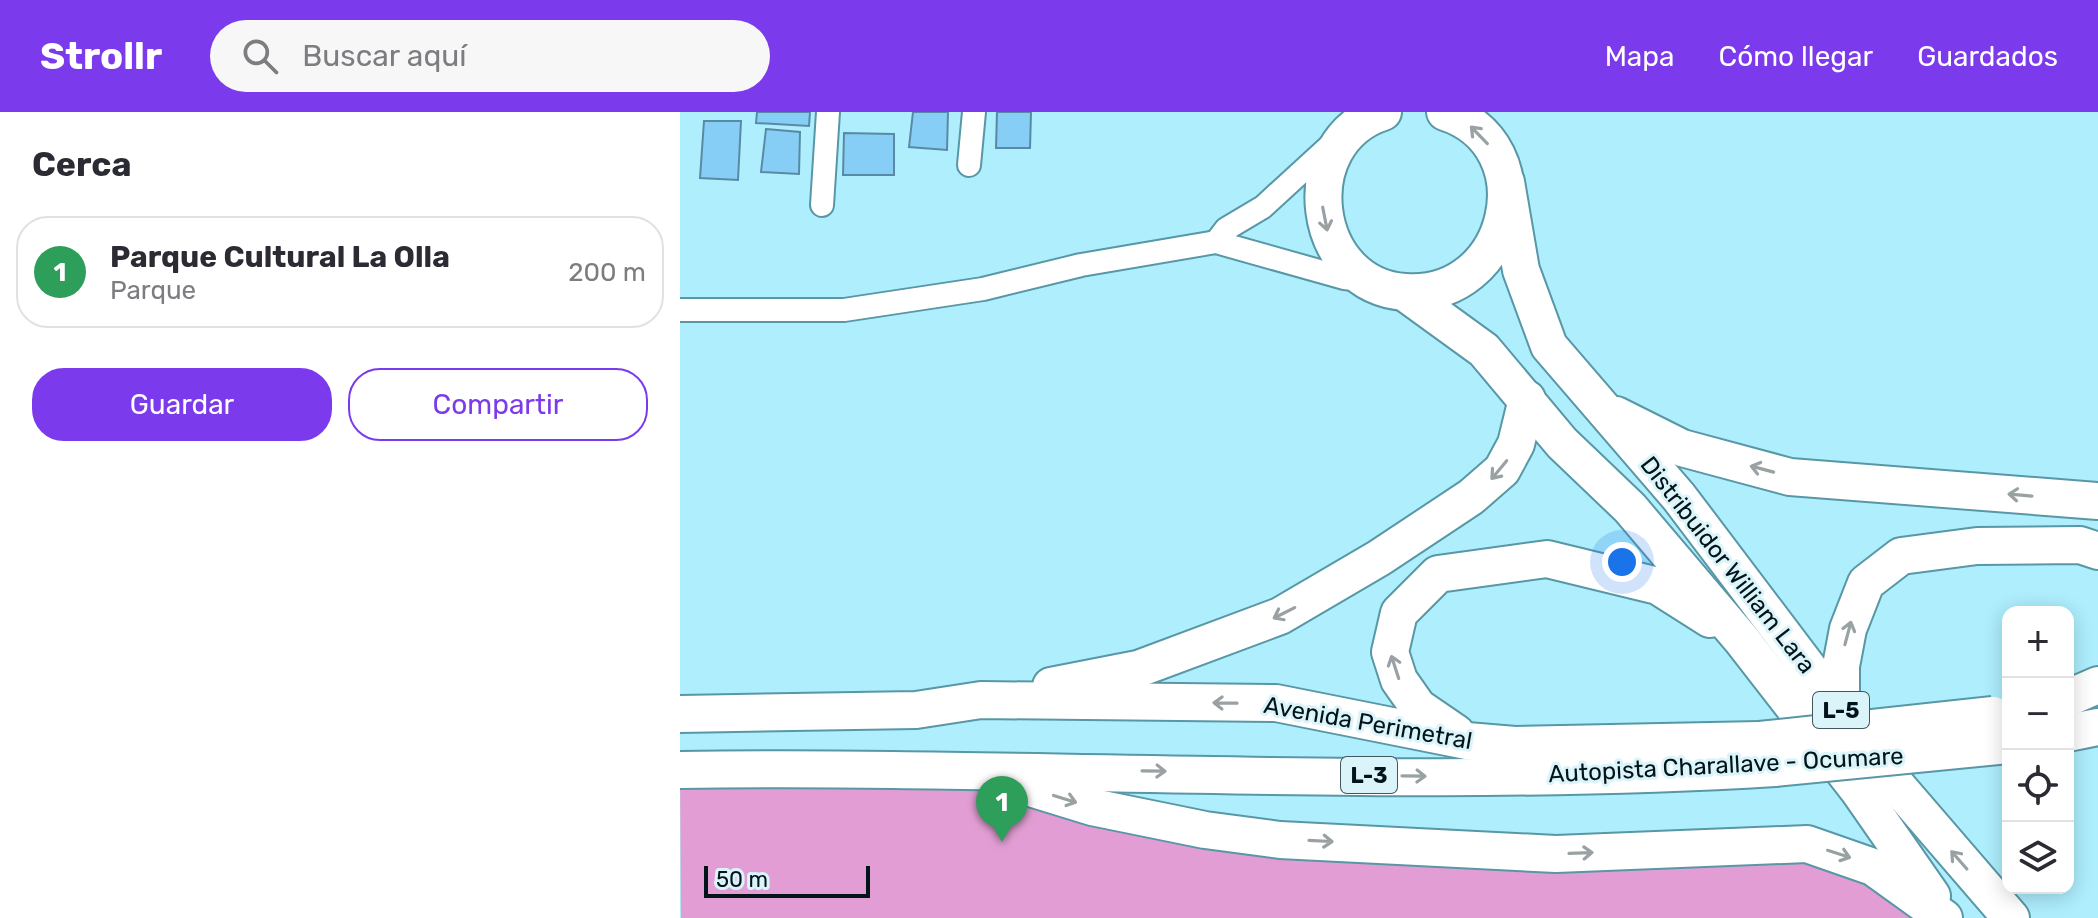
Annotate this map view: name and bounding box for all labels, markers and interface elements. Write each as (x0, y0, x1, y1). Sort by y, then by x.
search box (210, 20, 770, 92)
text: Strollr (40, 33, 162, 79)
icon: search (238, 34, 282, 78)
text: Buscar aquí (302, 38, 467, 74)
text: Mapa (1605, 40, 1674, 73)
text: Cómo llegar (1718, 40, 1873, 73)
text: Guardados (1917, 40, 2058, 73)
one-way arrow (1470, 125, 1489, 145)
text: Cerca (32, 144, 131, 185)
one-way arrow (1318, 206, 1333, 231)
text: Parque Cultural La Olla (110, 239, 450, 275)
text: 1 (54, 257, 66, 288)
text: 200 m (568, 257, 646, 288)
text: Parque (110, 275, 196, 306)
button: Guardar (32, 368, 332, 441)
button: Compartir (348, 368, 648, 441)
street label: Distribuidor William Lara (1635, 451, 1821, 679)
one-way arrow (1490, 459, 1508, 479)
one-way arrow (1749, 461, 1775, 476)
one-way arrow (2007, 487, 2034, 502)
your location (1602, 542, 1642, 582)
one-way arrow (1272, 605, 1296, 621)
map controls (2002, 606, 2074, 894)
button: + (2002, 606, 2074, 678)
one-way arrow (1842, 620, 1857, 646)
one-way arrow (1387, 655, 1402, 680)
button: − (2002, 678, 2074, 750)
street label: Avenida Perimetral (1262, 691, 1474, 755)
road number: L-5 (1813, 692, 1869, 728)
one-way arrow (1212, 695, 1239, 711)
street label: Autopista Charallave - Ocumare (1548, 742, 1904, 788)
button: locate (2002, 750, 2074, 822)
road number: L-3 (1341, 757, 1397, 793)
one-way arrow (1140, 763, 1167, 779)
one-way arrow (1400, 768, 1427, 783)
pin: 1 (976, 776, 1028, 842)
one-way arrow (1052, 792, 1078, 807)
button: layers (2002, 822, 2074, 894)
one-way arrow (1307, 834, 1334, 849)
one-way arrow (1567, 845, 1594, 860)
one-way arrow (1826, 848, 1851, 862)
one-way arrow (1950, 850, 1968, 870)
scale bar (704, 862, 870, 898)
text: 50 m (716, 866, 768, 893)

